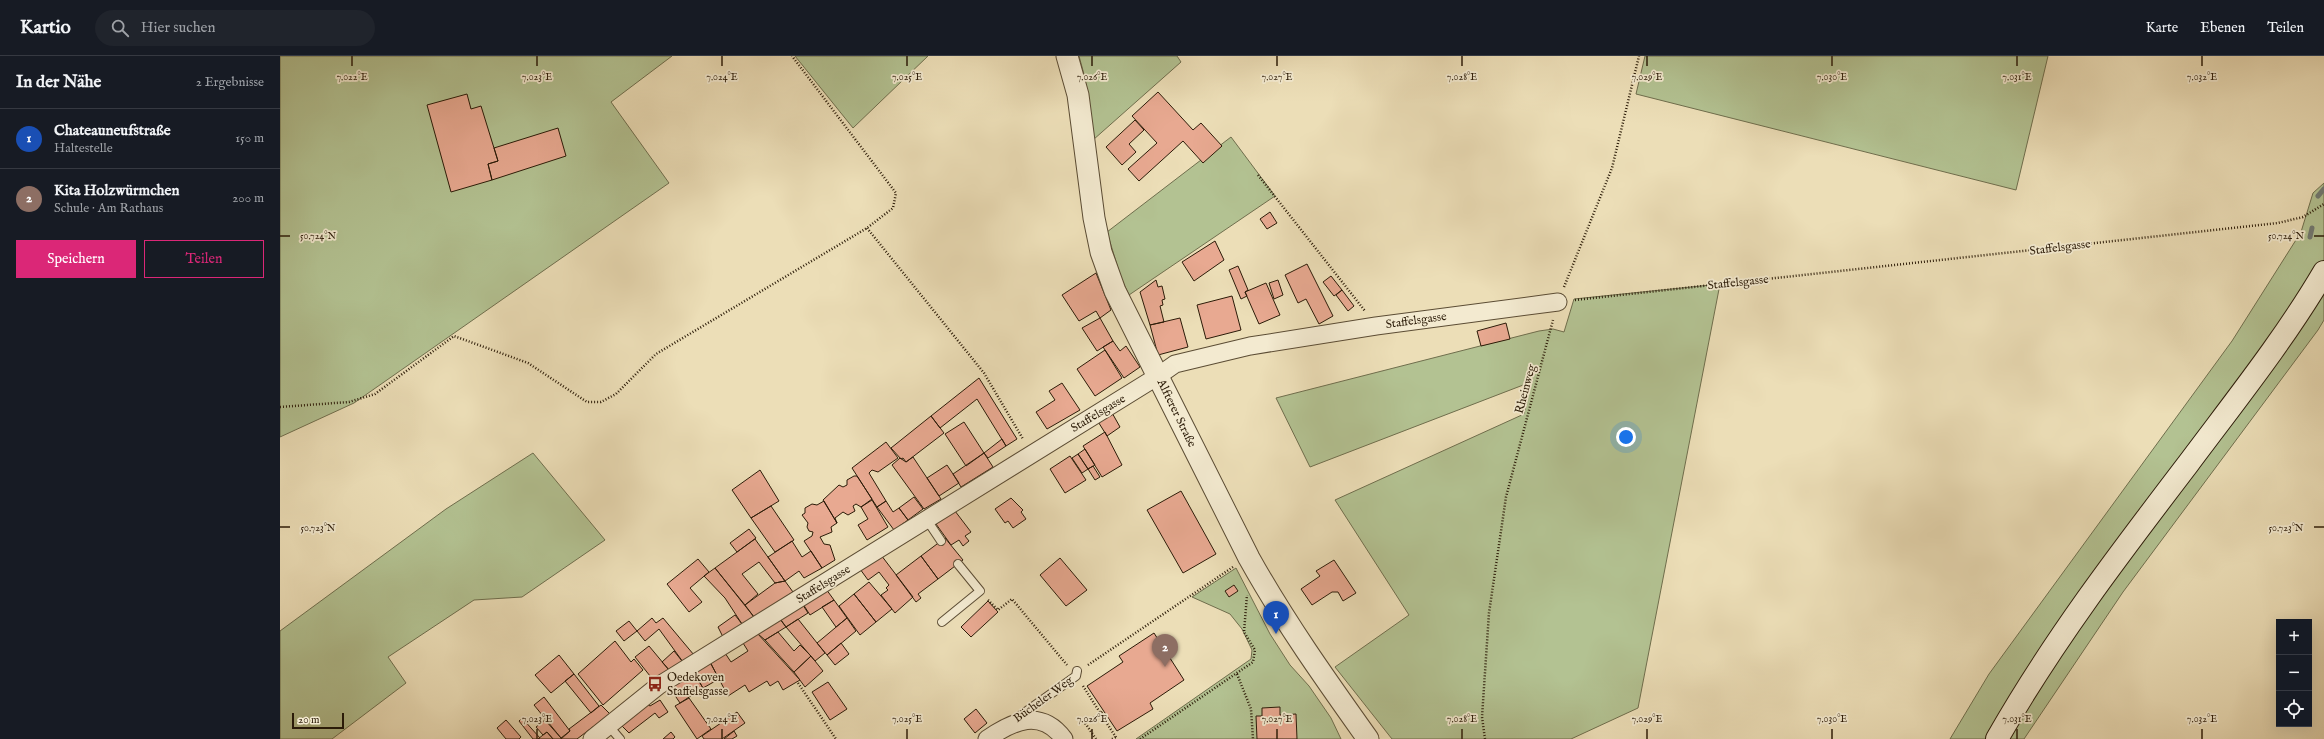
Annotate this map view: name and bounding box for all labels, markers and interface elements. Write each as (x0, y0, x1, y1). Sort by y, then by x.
search box (95, 10, 375, 46)
text: Kartio (20, 16, 71, 40)
icon: search (109, 17, 131, 39)
text: Hier suchen (141, 18, 216, 37)
text: Karte (2146, 19, 2178, 37)
text: Ebenen (2200, 19, 2245, 37)
text: Teilen (2267, 19, 2304, 37)
text: 7.022°E (336, 71, 368, 84)
text: 7.023°E (522, 71, 552, 84)
text: 7.024°E (706, 71, 738, 84)
text: 7.025°E (892, 71, 922, 84)
text: 7.026°E (1077, 71, 1107, 84)
text: 7.027°E (1261, 71, 1293, 84)
text: 7.028°E (1447, 71, 1477, 84)
text: 7.029°E (1632, 71, 1663, 84)
text: 7.030°E (1817, 71, 1847, 84)
text: 7.031°E (2002, 71, 2032, 84)
text: 7.032°E (2187, 71, 2217, 84)
text: In der Nähe (16, 72, 101, 93)
text: 2 Ergebnisse (196, 74, 264, 91)
text: Chateauneufstraße (54, 121, 171, 140)
text: 1 (27, 130, 31, 147)
text: 150 m (235, 130, 264, 147)
text: Haltestelle (54, 140, 113, 157)
text: Kita Holzwürmchen (54, 181, 179, 200)
text: 2 (26, 190, 32, 207)
text: 200 m (232, 190, 264, 207)
text: Schule · Am Rathaus (54, 200, 163, 217)
text: 50.724°N (300, 230, 336, 243)
text: 50.724°N (2268, 230, 2304, 243)
street label: Staffelsgasse (2029, 236, 2092, 259)
button: Speichern (16, 240, 136, 278)
button: Teilen (144, 240, 264, 278)
street label: Staffelsgasse (1707, 272, 1770, 293)
street label: Staffelsgasse (1385, 309, 1448, 332)
street label: Rheinweg (1512, 362, 1539, 415)
street label: Alfterer Straße (1153, 376, 1200, 450)
street label: Staffelsgasse (1068, 391, 1129, 436)
your location (1616, 427, 1636, 447)
text: 50.723°N (300, 522, 336, 535)
text: 50.723°N (2268, 522, 2304, 535)
street label: Staffelsgasse (793, 562, 854, 607)
pin: 1 (1263, 601, 1289, 634)
map controls (2276, 619, 2312, 727)
button: + (2276, 619, 2312, 655)
pin: 2 (1152, 634, 1178, 667)
button: − (2276, 655, 2312, 691)
place label: Oedekoven Staffelsgasse (667, 670, 729, 699)
street label: Bücheler Weg (1011, 673, 1076, 726)
bus stop icon: Oedekoven Staffelsgasse (646, 675, 664, 693)
button: locate (2276, 691, 2312, 727)
scale bar (292, 711, 344, 730)
text: 20 m (298, 713, 319, 727)
text: 7.023°E (522, 713, 552, 726)
text: 7.024°E (706, 713, 738, 726)
text: 7.025°E (892, 713, 922, 726)
text: 7.026°E (1077, 713, 1107, 726)
text: 7.027°E (1261, 713, 1293, 726)
text: 7.028°E (1447, 713, 1477, 726)
text: 7.029°E (1632, 713, 1663, 726)
text: 7.030°E (1817, 713, 1847, 726)
text: 7.031°E (2002, 713, 2032, 726)
text: 7.032°E (2187, 713, 2217, 726)

